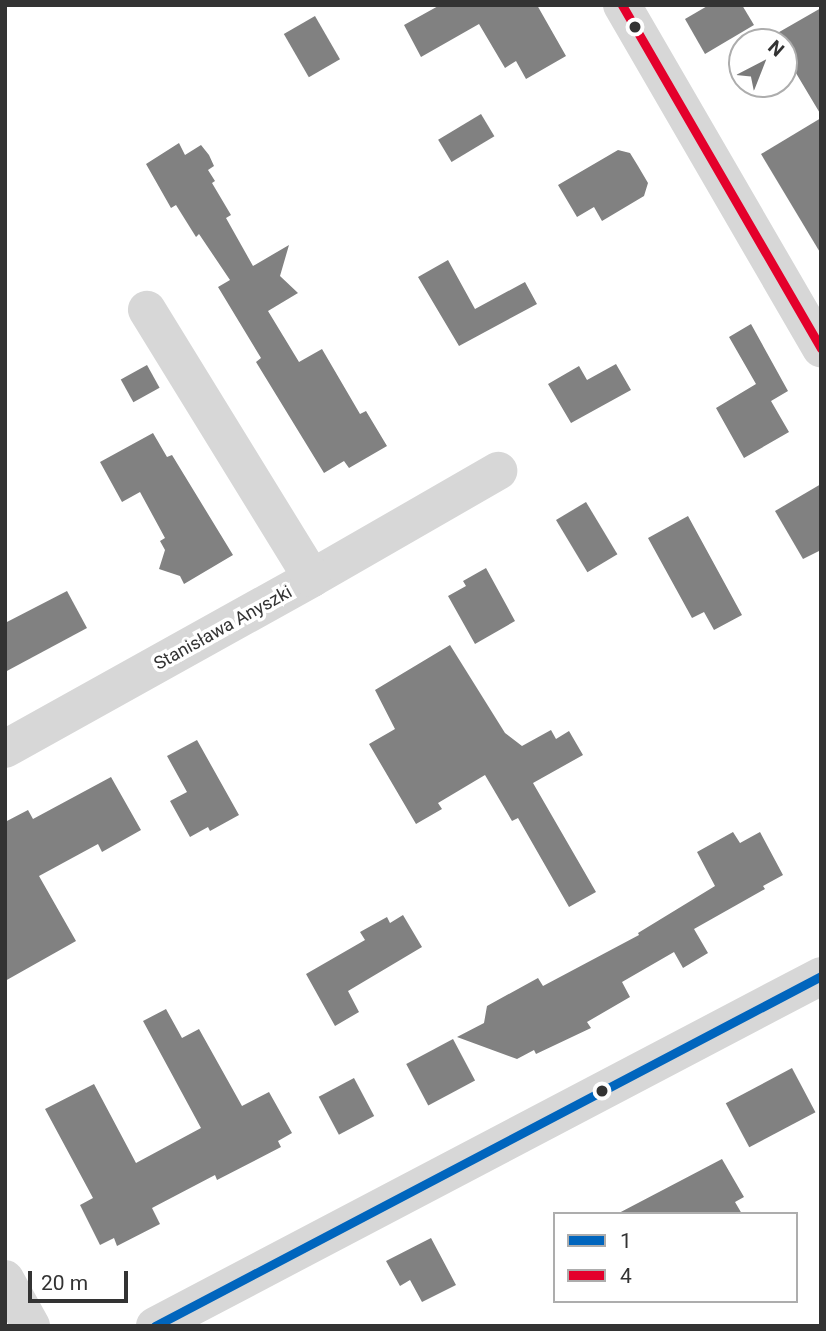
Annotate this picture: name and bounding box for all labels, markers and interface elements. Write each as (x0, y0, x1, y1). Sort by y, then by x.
unlabelled marker (628, 20, 642, 34)
north arrow (728, 28, 798, 98)
text: N (763, 35, 789, 62)
street label: Stanisława Anyszki (150, 581, 296, 675)
unlabelled marker (595, 1084, 609, 1098)
legend (553, 1212, 798, 1303)
text: 1 (620, 1229, 632, 1253)
scale bar (32, 1258, 131, 1302)
text: 4 (620, 1264, 632, 1288)
text: 20 m (41, 1271, 88, 1295)

